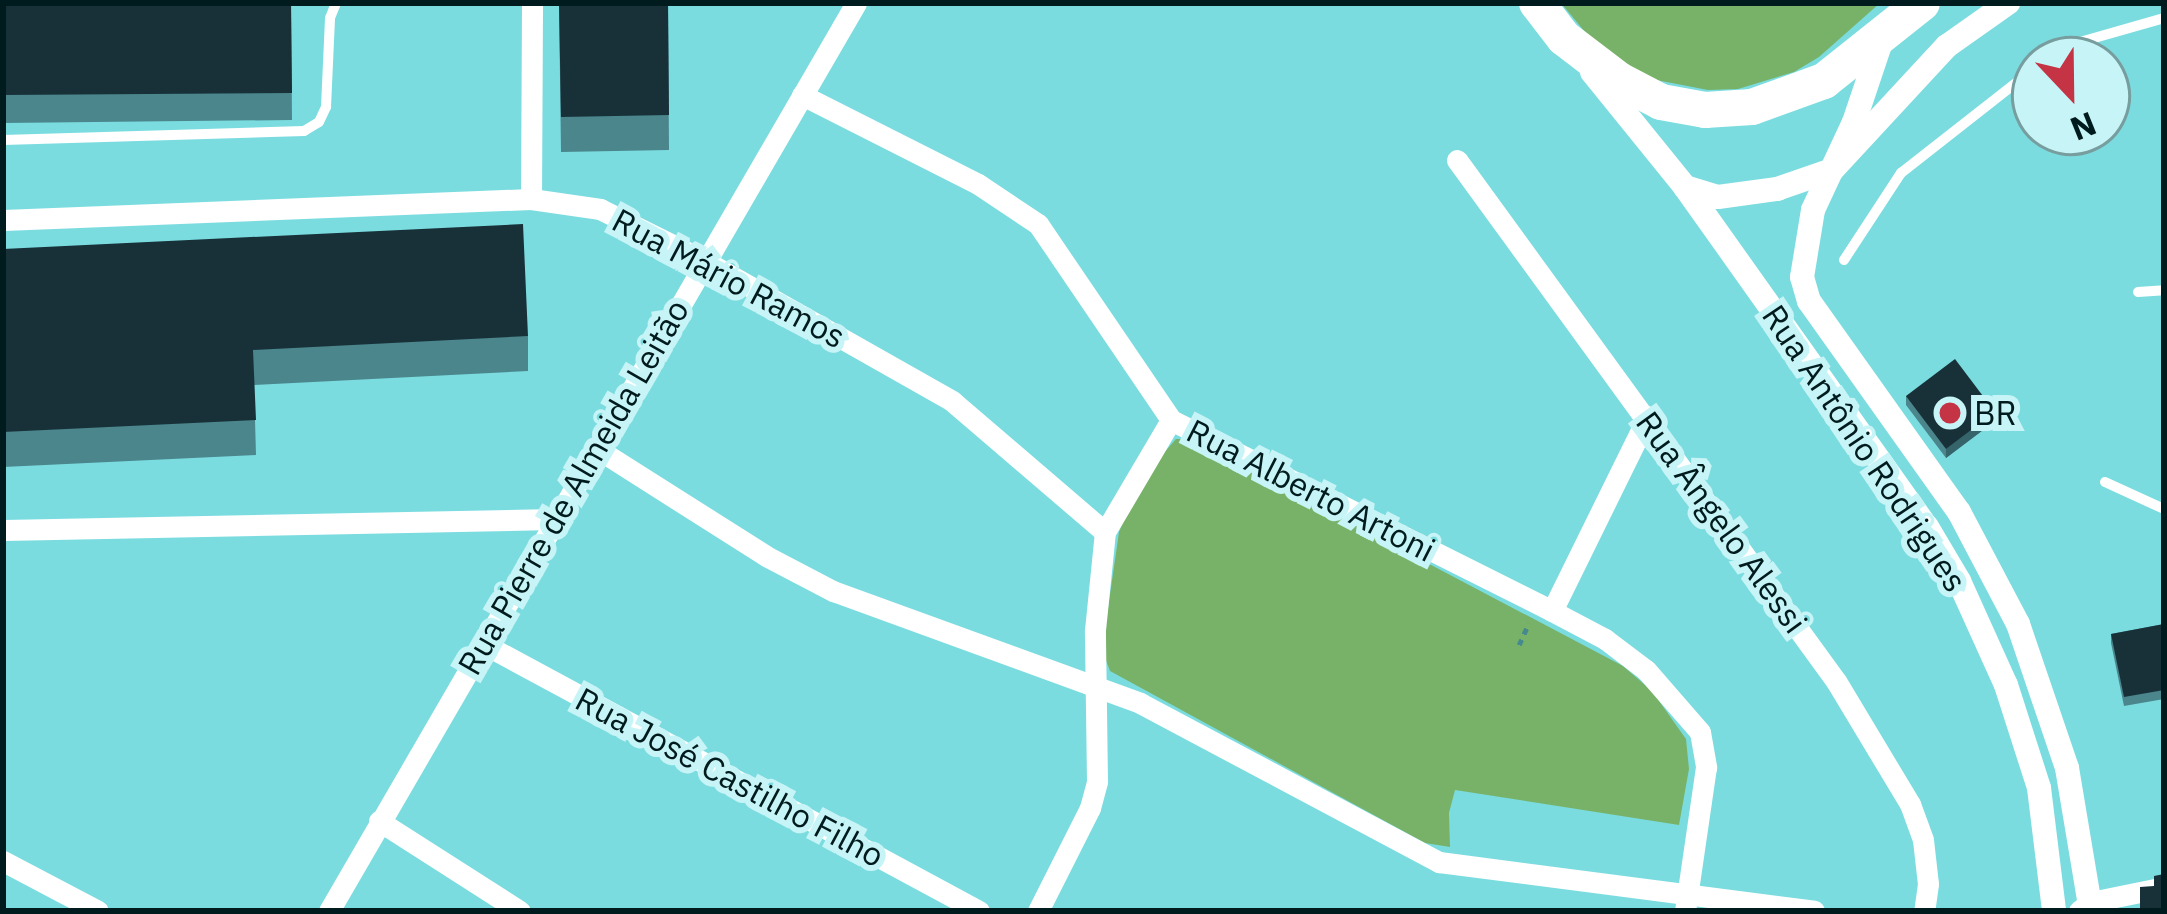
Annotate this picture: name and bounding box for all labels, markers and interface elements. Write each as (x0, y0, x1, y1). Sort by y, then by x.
north arrow (2011, 36, 2131, 156)
text: N (2064, 103, 2103, 151)
street label: Rua Mário Ramos (606, 200, 852, 356)
street label: Rua Pierre de Almeida Leitão (449, 292, 697, 682)
street label: Rua Antônio Rodrigues (1754, 297, 1976, 599)
place label: BR (1974, 393, 2017, 433)
marker: BR (1937, 400, 1963, 426)
street label: Rua Ângelo Alessi (1628, 403, 1816, 641)
street label: Rua Alberto Artoni (1180, 410, 1442, 570)
street label: Rua José Castilho Filho (569, 679, 891, 875)

